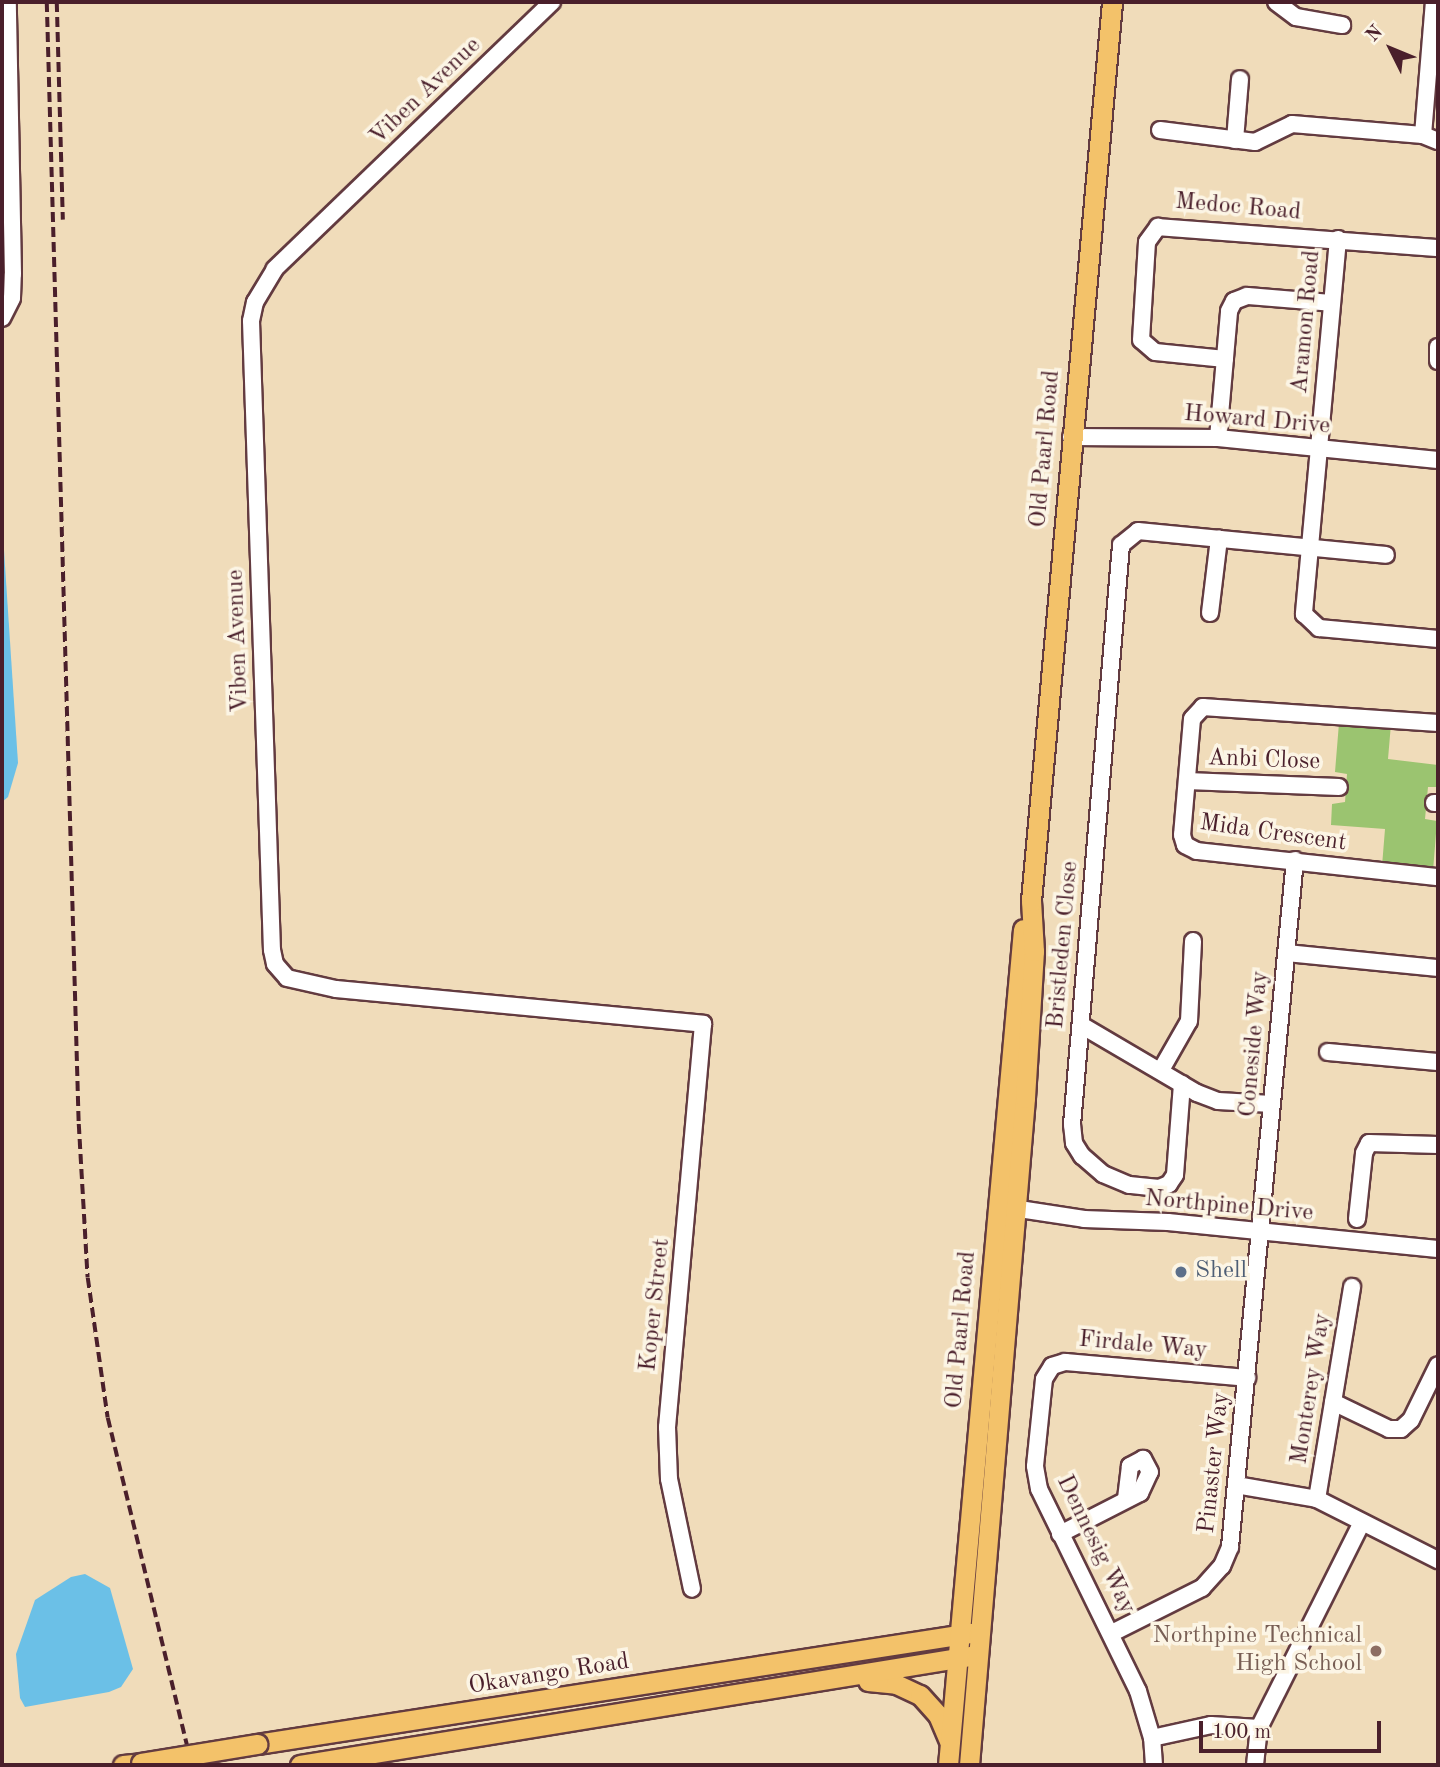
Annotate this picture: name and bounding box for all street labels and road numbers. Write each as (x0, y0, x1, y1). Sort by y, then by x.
street label: Viben Avenue (364, 32, 488, 152)
street label: Medoc Road (1174, 188, 1302, 228)
street label: Aramon Road (1286, 249, 1328, 395)
street label: Old Paarl Road (1025, 369, 1067, 529)
street label: Howard Drive (1183, 400, 1331, 442)
street label: Viben Avenue (222, 569, 256, 713)
street label: Anbi Close (1207, 745, 1321, 777)
street label: Mida Crescent (1198, 809, 1348, 859)
street label: Bristleden Close (1042, 860, 1086, 1030)
street label: Coneside Way (1234, 969, 1276, 1119)
street label: Northpine Drive (1144, 1185, 1314, 1229)
street label: Koper Street (635, 1237, 677, 1373)
street label: Old Paarl Road (941, 1250, 983, 1410)
street label: Monterey Way (1286, 1311, 1338, 1467)
street label: Firdale Way (1077, 1326, 1209, 1366)
street label: Pinaster Way (1193, 1391, 1237, 1535)
street label: Dennesig Way (1049, 1471, 1141, 1619)
street label: Okavango Road (467, 1648, 631, 1702)

